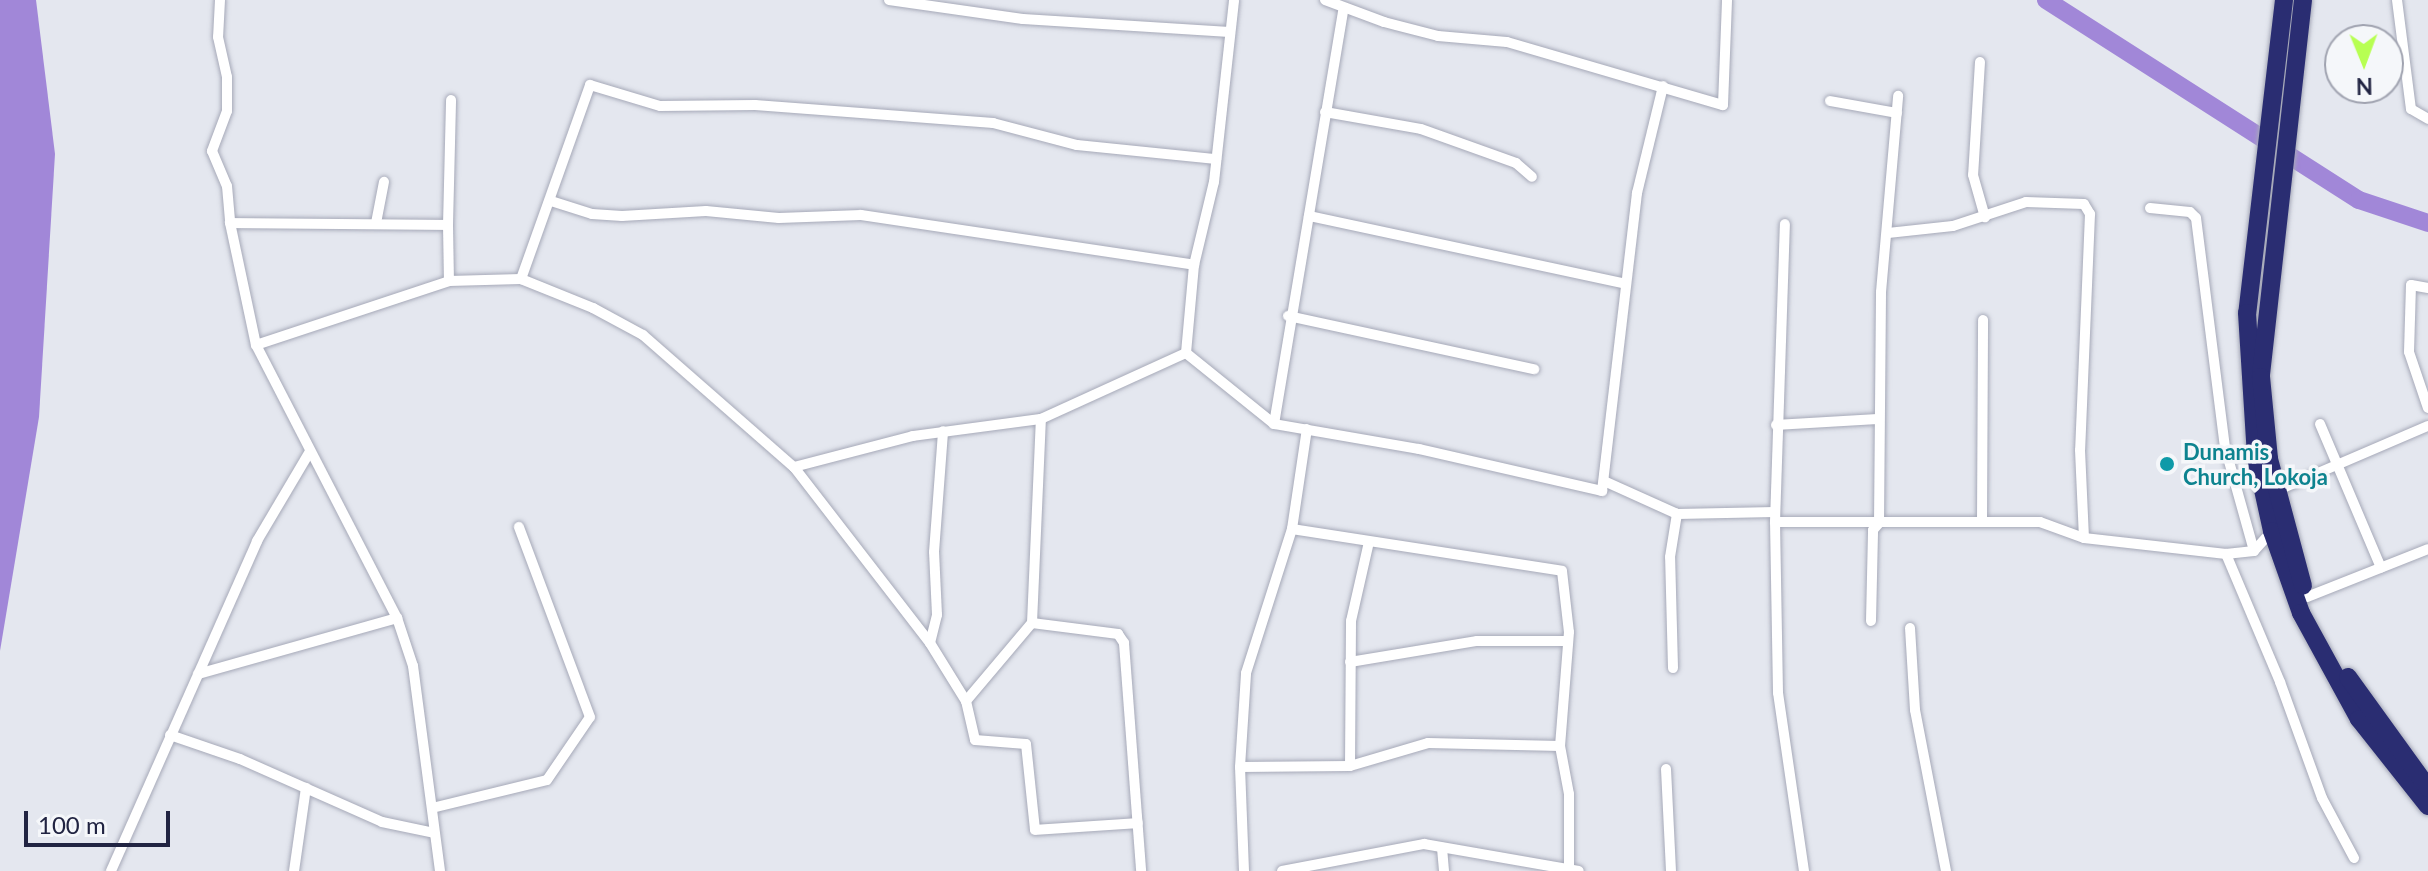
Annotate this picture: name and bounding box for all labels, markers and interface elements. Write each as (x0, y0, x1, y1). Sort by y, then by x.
north arrow (2324, 24, 2404, 104)
text: N (2356, 73, 2373, 100)
place label: Dunamis Church, Lokoja (2183, 438, 2328, 490)
marker: Dunamis Church, Lokoja (2158, 455, 2176, 473)
scale bar (28, 795, 174, 845)
text: 100 m (38, 810, 106, 839)

